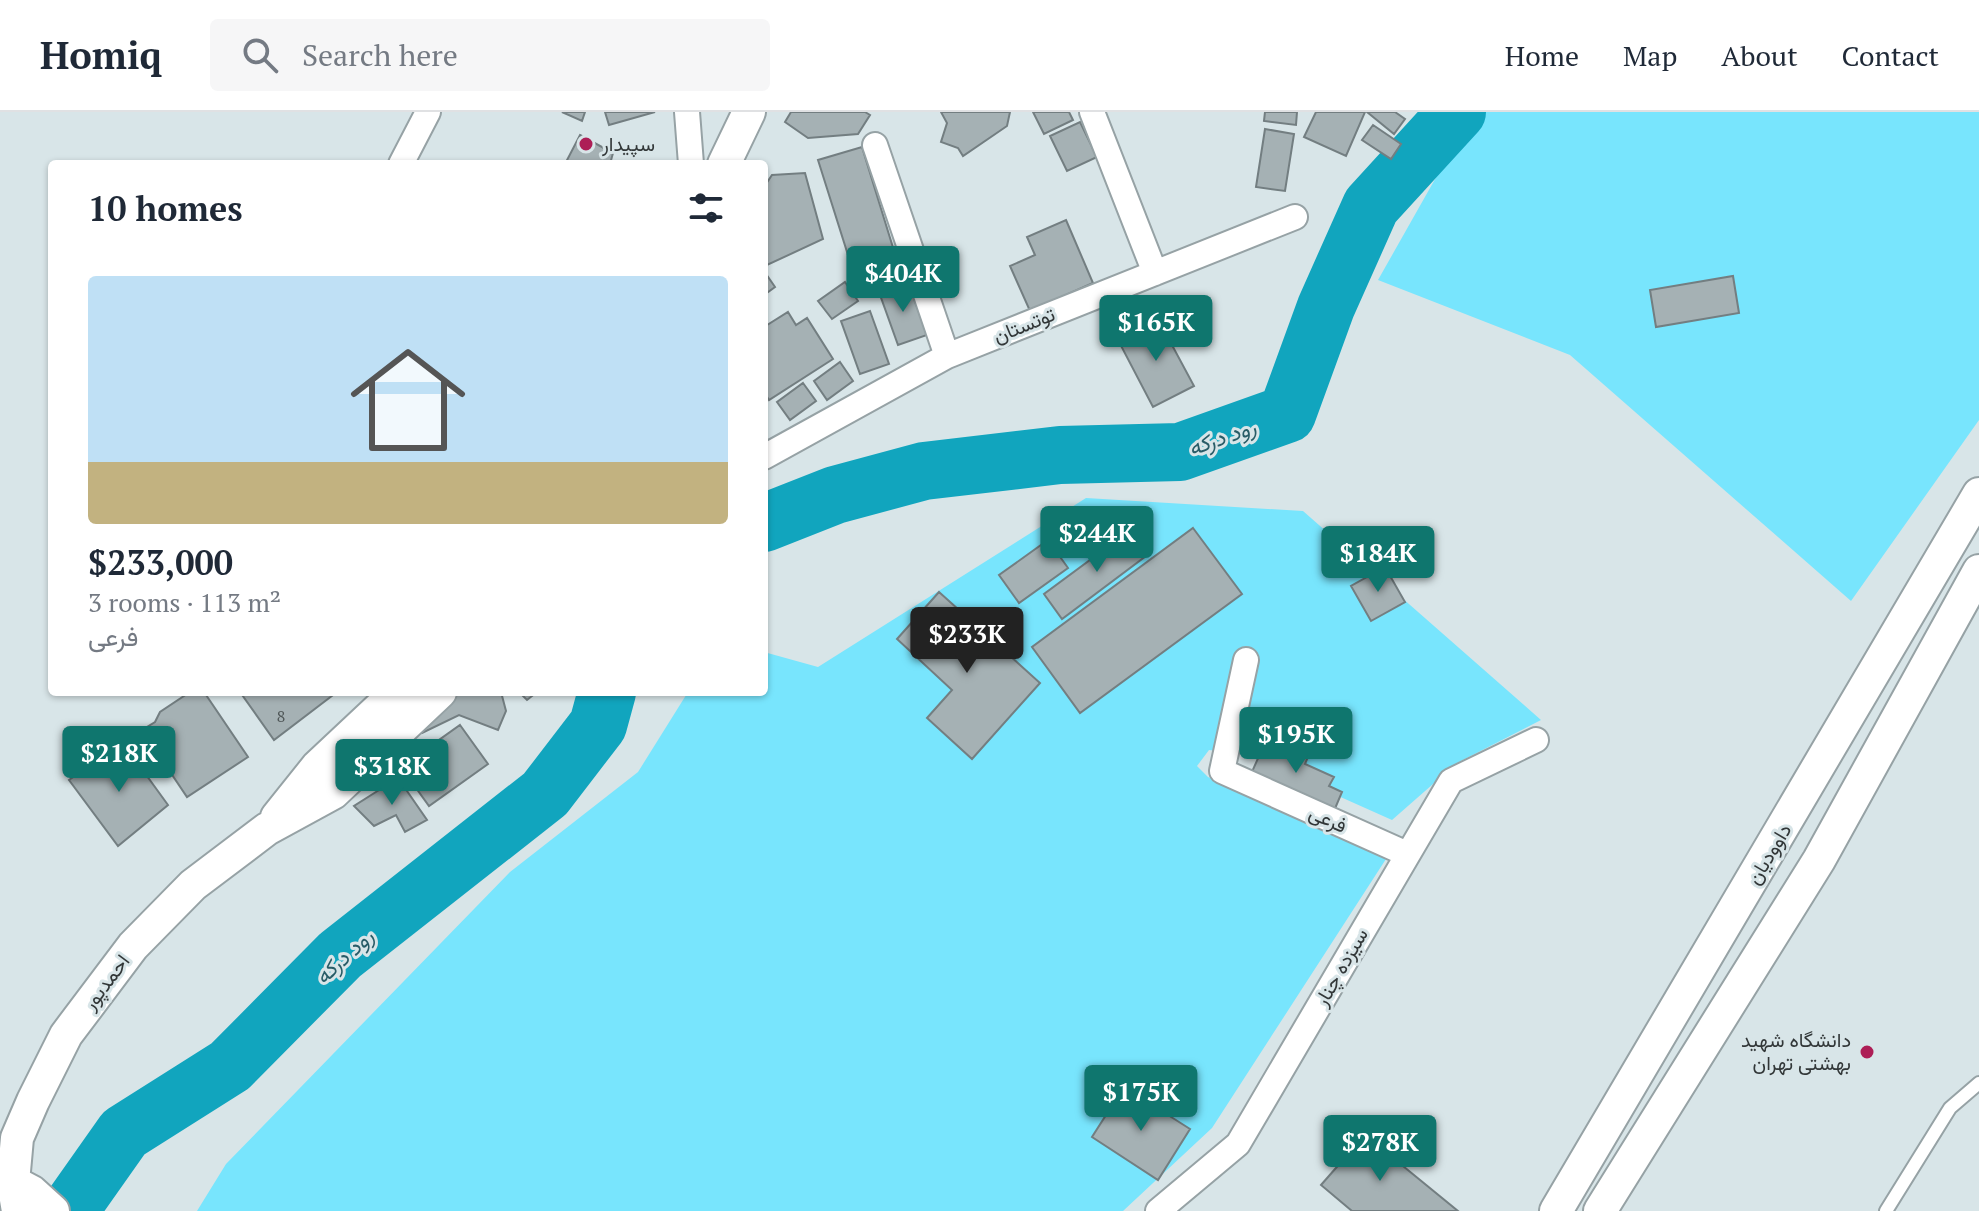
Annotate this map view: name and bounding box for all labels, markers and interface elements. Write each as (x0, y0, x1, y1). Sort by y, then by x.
search box (210, 19, 770, 91)
text: Homiq (40, 30, 162, 80)
icon: search (238, 33, 282, 77)
text: Search here (302, 35, 458, 75)
text: Home (1505, 37, 1579, 74)
text: Map (1623, 37, 1677, 74)
text: About (1721, 37, 1798, 74)
text: Contact (1842, 37, 1939, 74)
place label: سپیدار (601, 130, 655, 158)
marker: سپیدار (577, 135, 595, 153)
text: 10 homes (88, 186, 243, 231)
icon: filters (684, 186, 728, 230)
pin: $404K (847, 246, 959, 314)
text: $404K (864, 255, 942, 289)
pin: $165K (1100, 295, 1212, 363)
street label: توتستان (989, 300, 1059, 349)
text: $165K (1117, 304, 1195, 338)
icon: home (336, 328, 480, 472)
water label: رود درکه (1184, 411, 1260, 462)
pin: $244K (1041, 506, 1153, 574)
text: $244K (1058, 515, 1136, 549)
pin: $184K (1322, 526, 1434, 594)
text: $184K (1339, 535, 1417, 569)
text: $233,000 (88, 540, 233, 585)
text: 3 rooms · 113 m² (88, 585, 281, 619)
pin: $233K (911, 607, 1023, 675)
text: $233K (928, 616, 1006, 650)
text: فرعی (88, 619, 138, 653)
house number: 8 (277, 705, 285, 727)
pin: $195K (1240, 707, 1352, 775)
text: $195K (1257, 716, 1335, 750)
pin: $218K (63, 726, 175, 794)
text: $218K (80, 735, 158, 769)
pin: $318K (336, 739, 448, 807)
text: $318K (353, 748, 431, 782)
street label: فرعی (1305, 798, 1351, 839)
street label: داوودیان (1740, 818, 1797, 889)
water label: رود درکه (308, 921, 380, 990)
street label: سیزده چنار (1307, 923, 1375, 1012)
street label: احمدپور (75, 948, 136, 1016)
place label: دانشگاه شهید بهشتی تهران (1741, 1026, 1851, 1076)
marker: دانشگاه شهید بهشتی تهران (1858, 1043, 1876, 1061)
pin: $175K (1085, 1065, 1197, 1133)
text: $175K (1102, 1074, 1180, 1108)
pin: $278K (1324, 1115, 1436, 1183)
text: $278K (1341, 1124, 1419, 1158)

